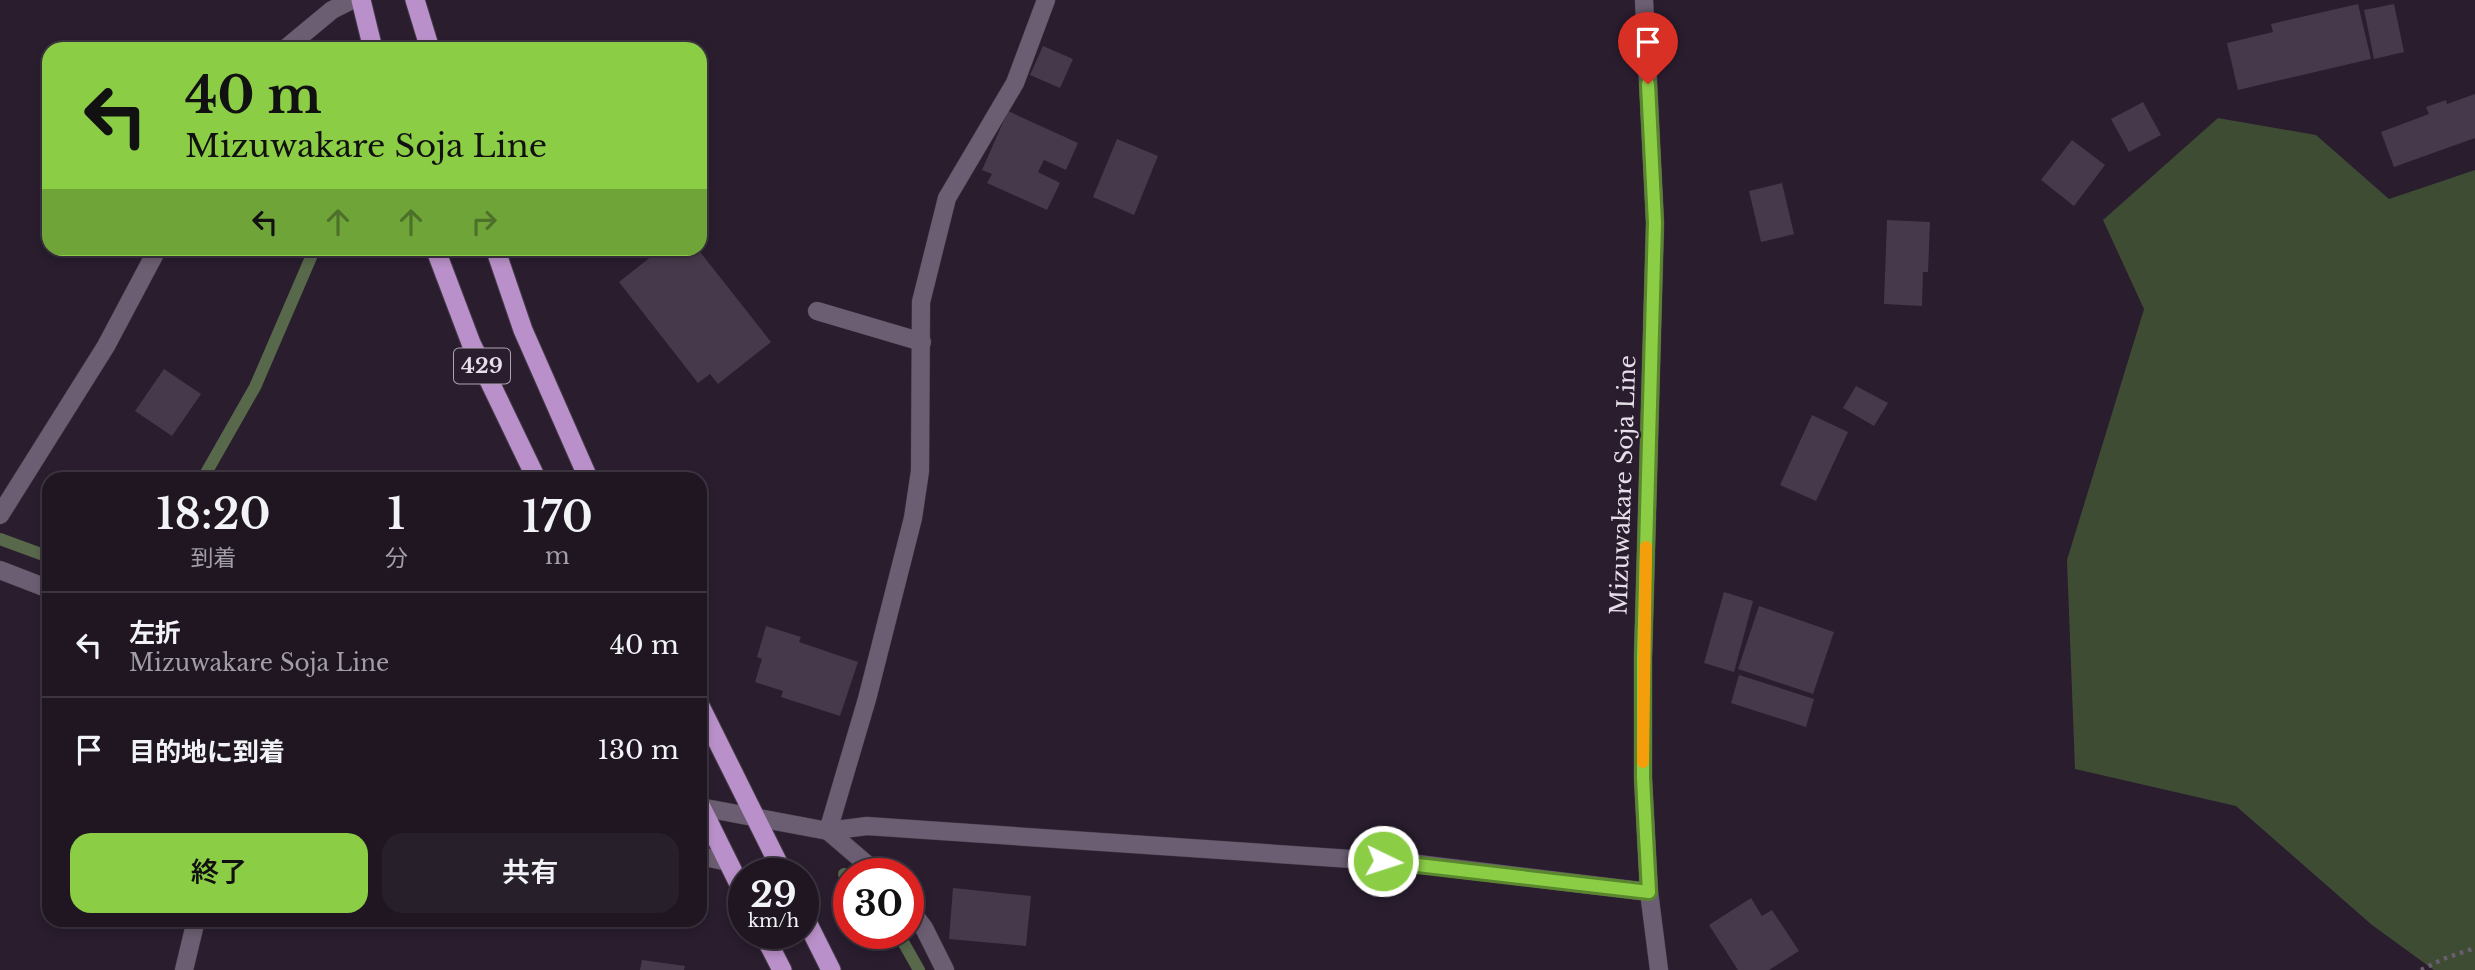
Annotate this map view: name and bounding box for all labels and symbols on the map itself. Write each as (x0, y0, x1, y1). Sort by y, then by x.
pin (1618, 12.0, 1678, 84)
road number: 429 (454, 348, 510, 384)
street label: Mizuwakare Soja Line (1604, 354, 1642, 616)
position arrow (1346, 824, 1420, 898)
speed limit sign: 30 (833, 858, 924, 949)

